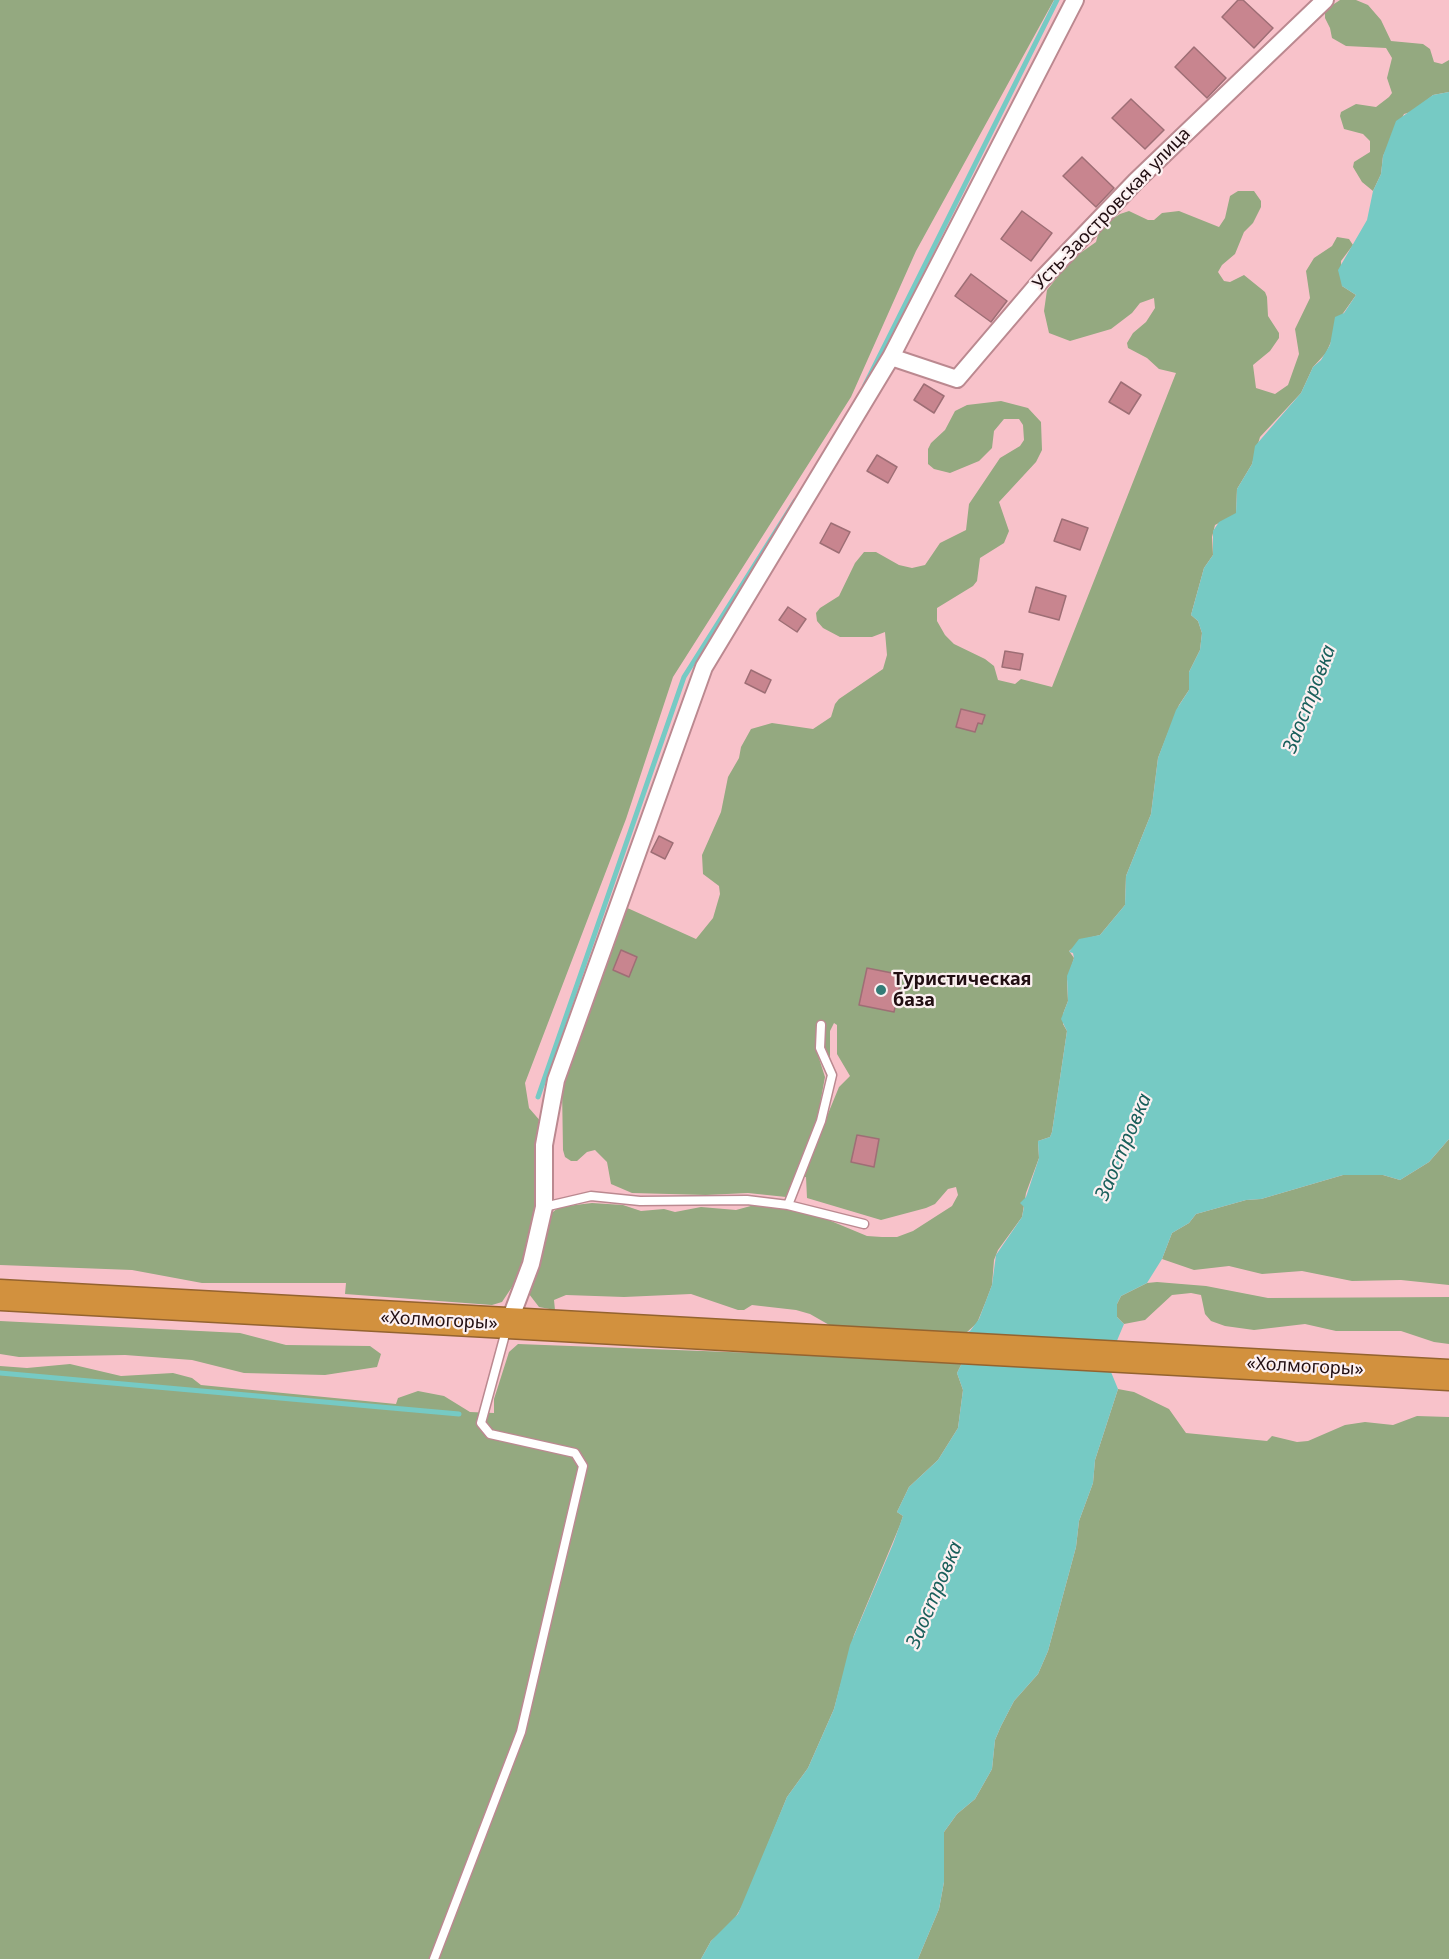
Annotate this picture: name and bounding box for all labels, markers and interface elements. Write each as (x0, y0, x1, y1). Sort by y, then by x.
street label: Усть-Заостровская улица (1029, 123, 1195, 295)
water label: Заостровка (1278, 642, 1342, 756)
place label: Туристическая база (893, 969, 1031, 1012)
marker: Туристическая база (874, 983, 888, 997)
water label: Заостровка (1091, 1090, 1157, 1204)
street label: «Холмогоры» (380, 1307, 498, 1335)
street label: «Холмогоры» (1246, 1353, 1364, 1381)
water label: Заостровка (902, 1538, 968, 1652)

